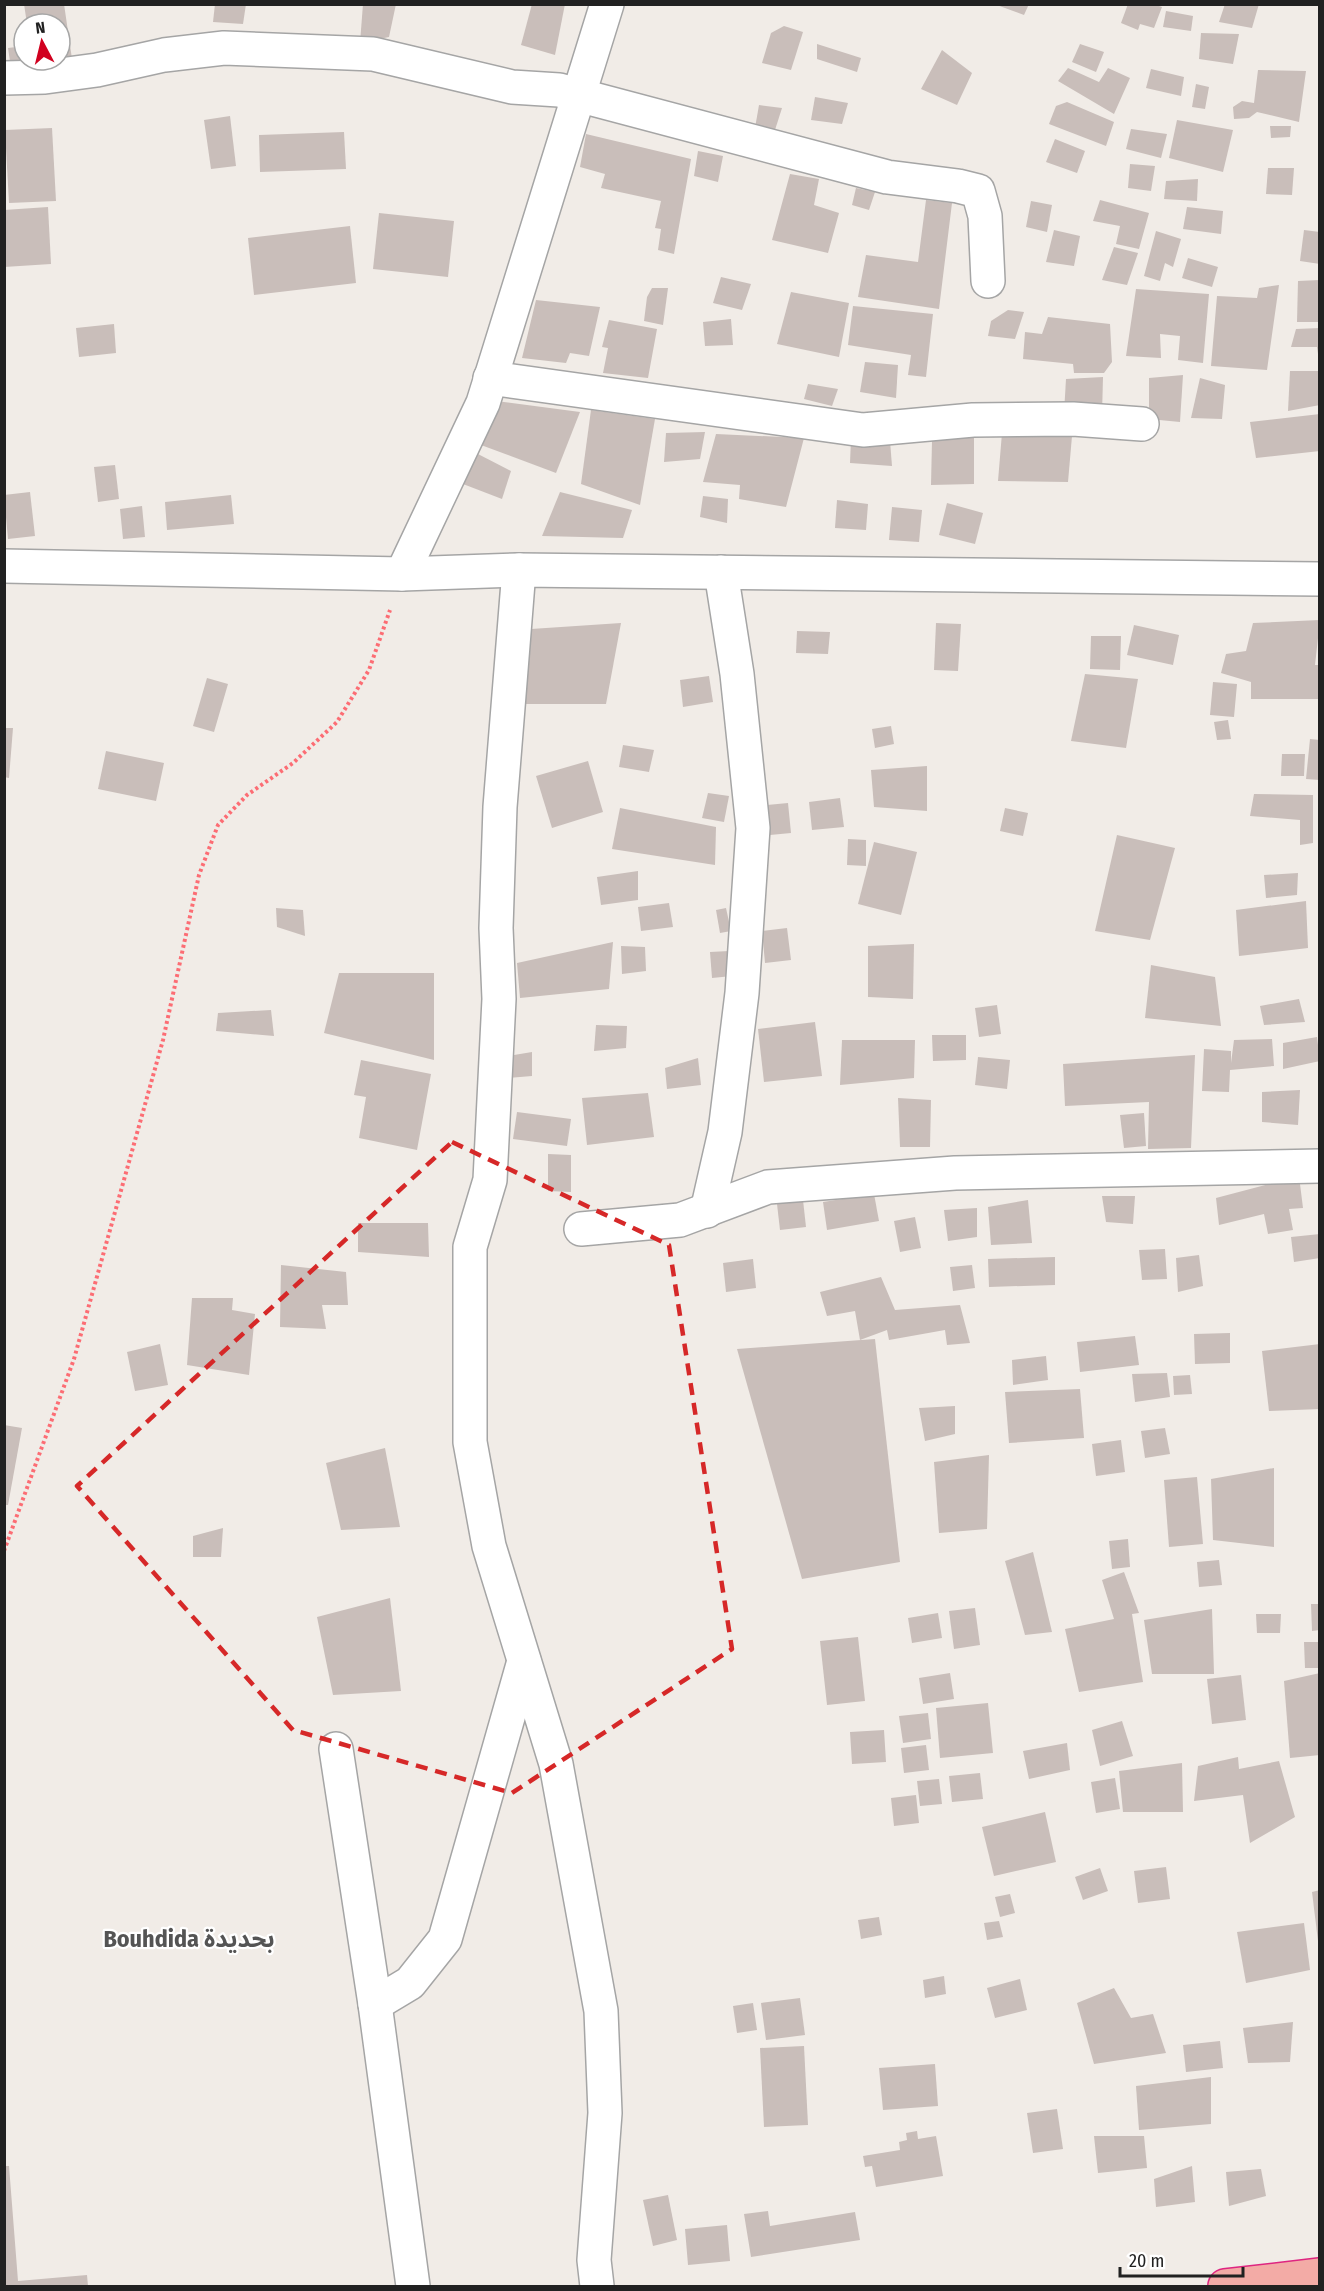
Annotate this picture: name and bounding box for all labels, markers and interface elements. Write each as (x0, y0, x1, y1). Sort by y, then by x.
north arrow (12, 12, 72, 72)
text: N (34, 18, 46, 38)
district label: Bouhdida بحديدة (103, 1925, 275, 1953)
scale bar (1120, 2240, 1243, 2278)
text: 20 m (1129, 2250, 1164, 2272)

